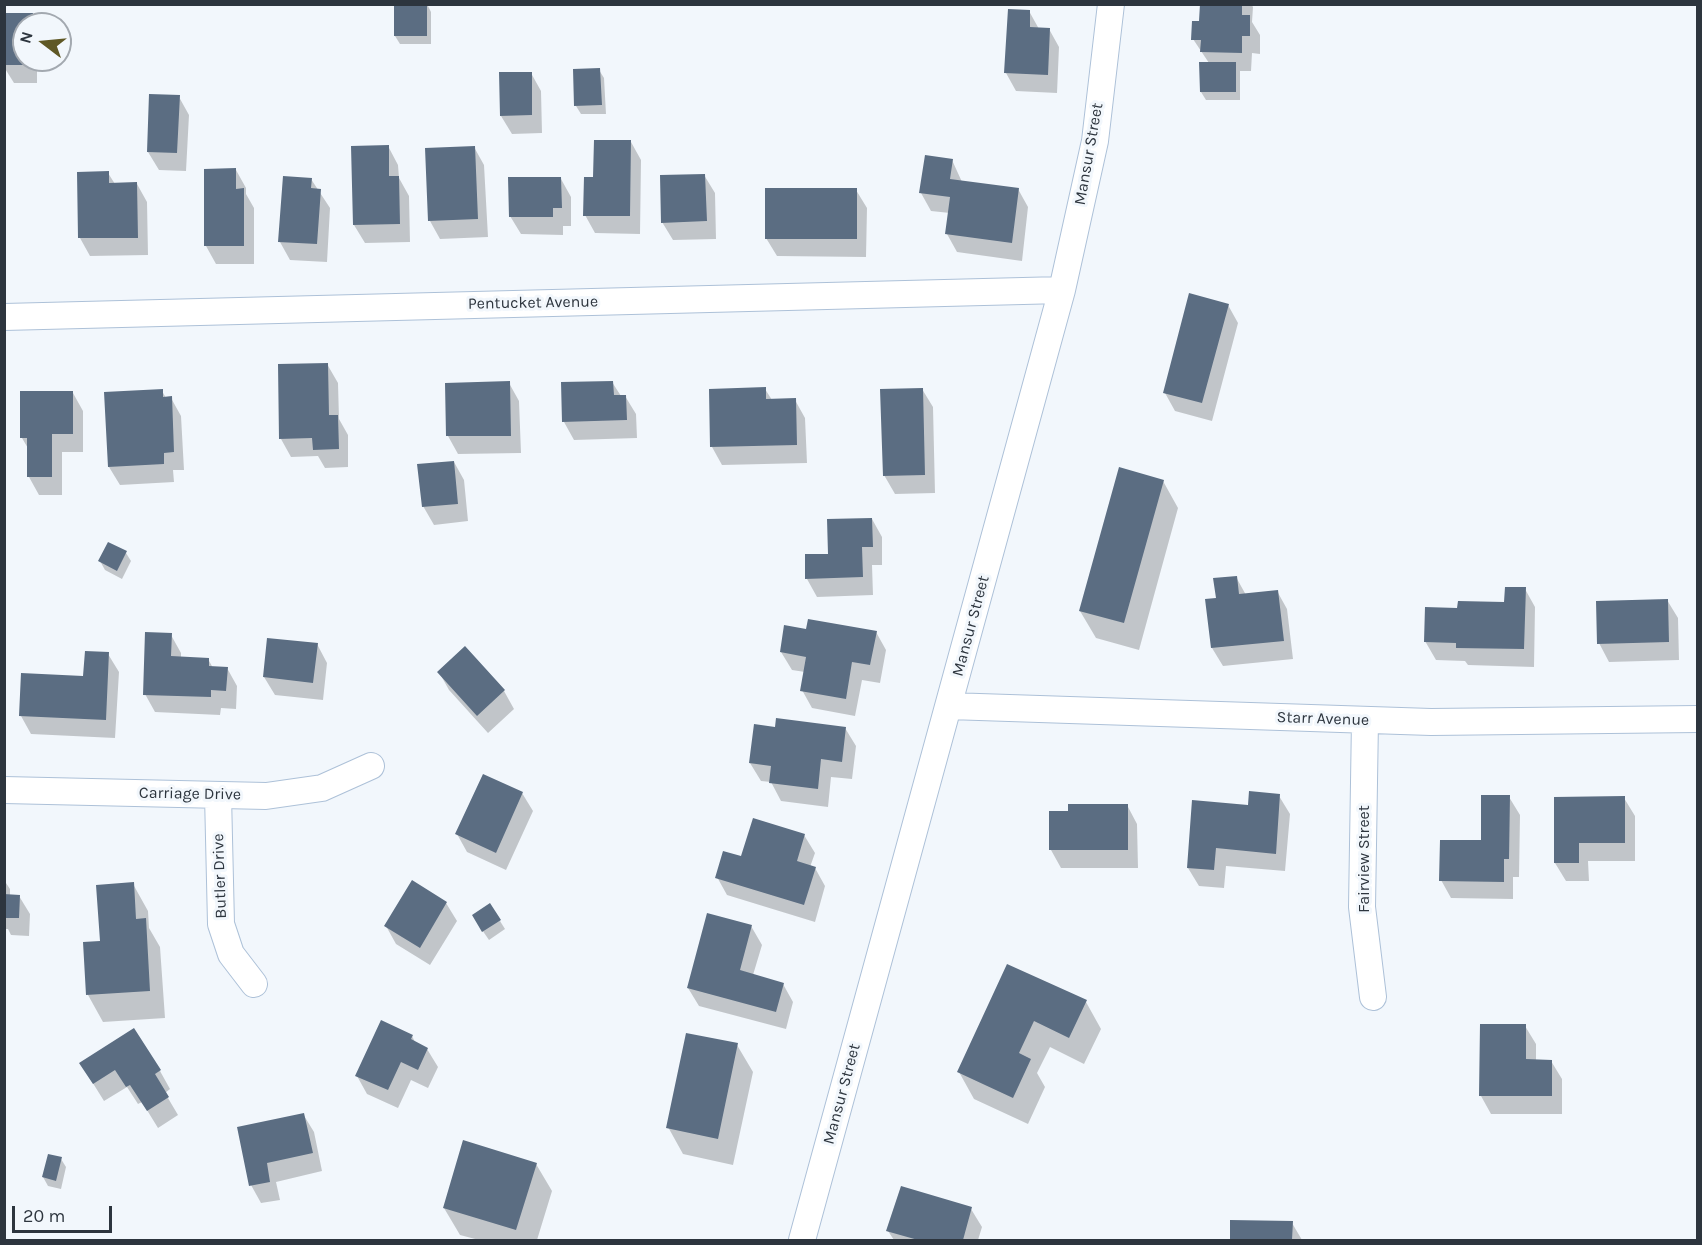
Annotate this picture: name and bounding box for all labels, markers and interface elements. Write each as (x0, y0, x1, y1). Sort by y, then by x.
north arrow (12, 12, 72, 72)
text: N (15, 29, 37, 46)
street label: Mansur Street (1071, 101, 1107, 207)
street label: Pentucket Avenue (468, 292, 598, 314)
street label: Mansur Street (948, 573, 994, 679)
street label: Starr Avenue (1276, 708, 1370, 730)
street label: Carriage Drive (139, 784, 241, 804)
street label: Fairview Street (1354, 805, 1374, 913)
street label: Butler Drive (209, 833, 231, 919)
street label: Mansur Street (819, 1041, 865, 1147)
scale bar (15, 1194, 116, 1232)
text: 20 m (23, 1205, 65, 1227)

